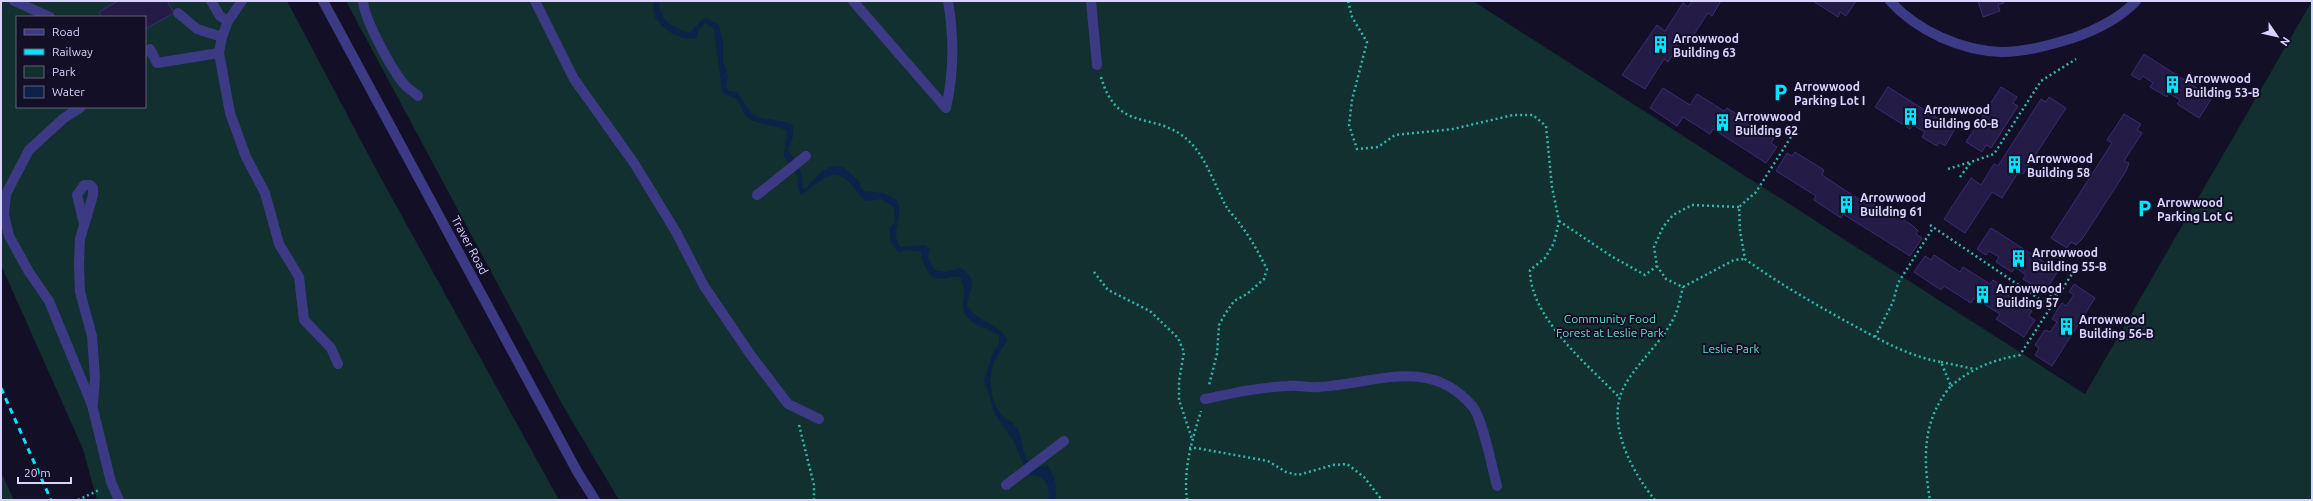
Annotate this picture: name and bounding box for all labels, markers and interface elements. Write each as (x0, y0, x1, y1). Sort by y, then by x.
legend (16, 16, 146, 108)
north arrow (2257, 16, 2297, 56)
text: Road (52, 25, 80, 38)
place label: Arrowwood Building 63 (1673, 32, 1739, 59)
building icon: Arrowwood Building 63 (1650, 35, 1670, 55)
text: N (2278, 35, 2293, 48)
text: Railway (52, 45, 93, 58)
text: Park (52, 65, 76, 78)
place label: Arrowwood Building 53-B (2185, 72, 2260, 99)
building icon: Arrowwood Building 53-B (2162, 75, 2182, 95)
place label: Arrowwood Parking Lot I (1794, 80, 1865, 107)
parking icon: Arrowwood Parking Lot I (1771, 83, 1791, 103)
text: Water (52, 85, 85, 98)
place label: Arrowwood Building 60-B (1924, 103, 1999, 130)
building icon: Arrowwood Building 60-B (1901, 106, 1921, 126)
place label: Arrowwood Building 62 (1735, 110, 1801, 137)
building icon: Arrowwood Building 62 (1712, 113, 1732, 133)
place label: Arrowwood Building 58 (2027, 152, 2093, 179)
building icon: Arrowwood Building 58 (2004, 155, 2024, 175)
place label: Arrowwood Building 61 (1860, 191, 1926, 218)
building icon: Arrowwood Building 61 (1837, 194, 1857, 214)
place label: Arrowwood Parking Lot G (2157, 196, 2233, 223)
parking icon: Arrowwood Parking Lot G (2134, 199, 2154, 219)
street label: Traver Road (449, 214, 491, 276)
place label: Arrowwood Building 55-B (2032, 246, 2107, 273)
building icon: Arrowwood Building 55-B (2009, 249, 2029, 269)
place label: Arrowwood Building 57 (1996, 282, 2062, 309)
building icon: Arrowwood Building 57 (1973, 285, 1993, 305)
park label: Community Food Forest at Leslie Park (1556, 312, 1664, 339)
place label: Arrowwood Building 56-B (2079, 313, 2154, 340)
building icon: Arrowwood Building 56-B (2056, 316, 2076, 336)
park label: Leslie Park (1702, 342, 1760, 355)
scale bar (18, 459, 71, 485)
text: 20 m (24, 466, 51, 479)

